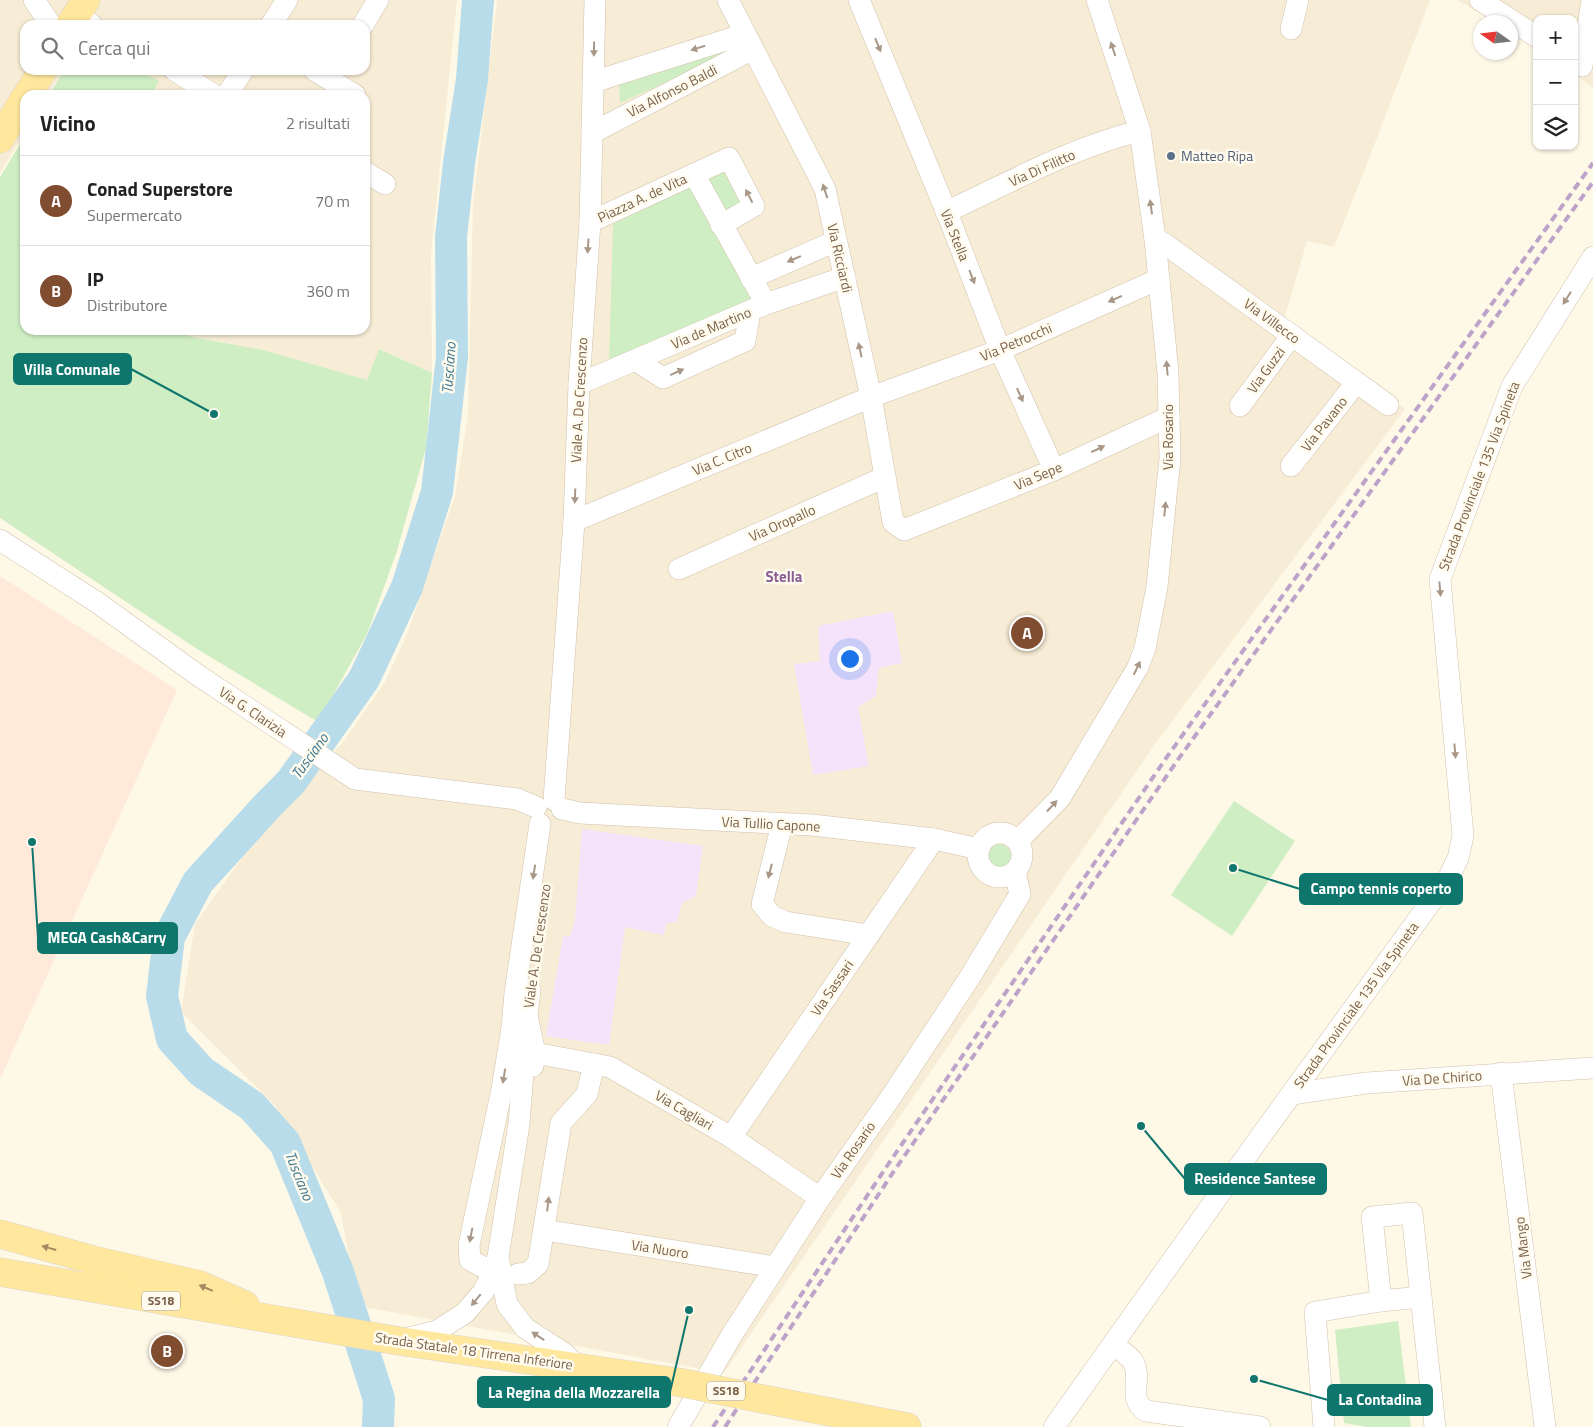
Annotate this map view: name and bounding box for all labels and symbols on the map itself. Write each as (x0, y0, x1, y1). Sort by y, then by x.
north arrow (1473, 15, 1518, 60)
one-way arrow (874, 38, 882, 53)
one-way arrow (589, 41, 597, 57)
one-way arrow (1109, 42, 1117, 57)
one-way arrow (691, 45, 706, 53)
street label: Via Alfonso Baldi (623, 59, 720, 122)
street label: Via Di Filitto (1005, 144, 1078, 191)
place label: Matteo Ripa (1181, 145, 1253, 166)
marker: Matteo Ripa (1165, 150, 1177, 162)
street label: Piazza A. de Vita (594, 168, 690, 227)
one-way arrow (820, 184, 828, 199)
one-way arrow (745, 189, 753, 204)
one-way arrow (1146, 198, 1154, 214)
street label: Via Stella (936, 206, 975, 264)
street label: Via Ricciardi (822, 221, 859, 295)
one-way arrow (584, 238, 592, 254)
one-way arrow (787, 256, 801, 264)
one-way arrow (968, 270, 976, 284)
one-way arrow (1562, 292, 1572, 305)
street label: Via Villecco (1240, 293, 1305, 348)
one-way arrow (1108, 296, 1122, 304)
street label: Via de Martino (667, 301, 754, 354)
street label: Via Petrocchi (977, 317, 1055, 366)
street label: Viale A. De Crescenzo (565, 337, 592, 463)
water label: Tusciano (435, 341, 462, 394)
one-way arrow (856, 341, 864, 357)
street label: Via Guzzi (1241, 342, 1290, 397)
callout: Villa Comunale (14, 354, 131, 384)
text: Villa Comunale (24, 358, 121, 381)
one-way arrow (1163, 360, 1171, 376)
one-way arrow (670, 367, 684, 375)
street label: Strada Provinciale 135 Via Spineta (1433, 378, 1524, 574)
one-way arrow (1017, 388, 1025, 402)
street label: Via Pavano (1295, 392, 1352, 456)
street label: Via Rosario (1157, 404, 1178, 470)
street label: Via C. Citro (689, 437, 755, 480)
one-way arrow (1091, 445, 1105, 453)
street label: Via Sepe (1010, 456, 1065, 495)
one-way arrow (570, 488, 578, 504)
street label: Via Oropallo (745, 499, 818, 547)
one-way arrow (1161, 501, 1169, 517)
district label: Stella (766, 565, 803, 588)
one-way arrow (1437, 581, 1445, 597)
pin: A (1011, 614, 1043, 652)
your location (837, 646, 863, 672)
one-way arrow (1133, 661, 1141, 675)
street label: Via G. Clarizia (215, 681, 292, 742)
water label: Tusciano (285, 728, 334, 783)
one-way arrow (1451, 743, 1459, 759)
one-way arrow (1046, 801, 1058, 813)
street label: Via Tullio Capone (721, 810, 821, 837)
one-way arrow (766, 864, 774, 879)
one-way arrow (529, 865, 537, 881)
callout: Campo tennis coperto (1300, 874, 1462, 904)
text: Campo tennis coperto (1310, 877, 1452, 900)
street label: Viale A. De Crescenzo (517, 882, 556, 1009)
street label: Strada Provinciale 135 Via Spineta (1288, 917, 1423, 1092)
callout: MEGA Cash&Carry (38, 923, 177, 953)
text: MEGA Cash&Carry (48, 926, 167, 949)
street label: Via Sassari (805, 955, 858, 1020)
street label: Via De Chirico (1401, 1064, 1483, 1091)
one-way arrow (500, 1069, 508, 1085)
street label: Via Cagliari (651, 1084, 717, 1135)
street label: Via Rosario (825, 1117, 880, 1183)
water label: Tusciano (279, 1148, 320, 1205)
callout: Residence Santese (1185, 1164, 1326, 1194)
text: Residence Santese (1194, 1167, 1316, 1190)
one-way arrow (544, 1196, 552, 1212)
street label: Via Mango (1508, 1216, 1537, 1280)
one-way arrow (467, 1228, 475, 1243)
street label: Via Nuoro (630, 1234, 690, 1263)
one-way arrow (41, 1244, 56, 1252)
one-way arrow (199, 1283, 213, 1291)
road number: SS18 (142, 1292, 180, 1310)
one-way arrow (471, 1293, 482, 1306)
street label: Strada Statale 18 Tirrena Inferiore (374, 1326, 574, 1375)
pin: B (151, 1332, 183, 1370)
one-way arrow (531, 1332, 545, 1341)
callout: La Regina della Mozzarella (478, 1377, 670, 1407)
text: La Regina della Mozzarella (488, 1381, 660, 1404)
road number: SS18 (707, 1382, 745, 1400)
callout: La Contadina (1328, 1385, 1432, 1415)
text: La Contadina (1338, 1388, 1422, 1411)

